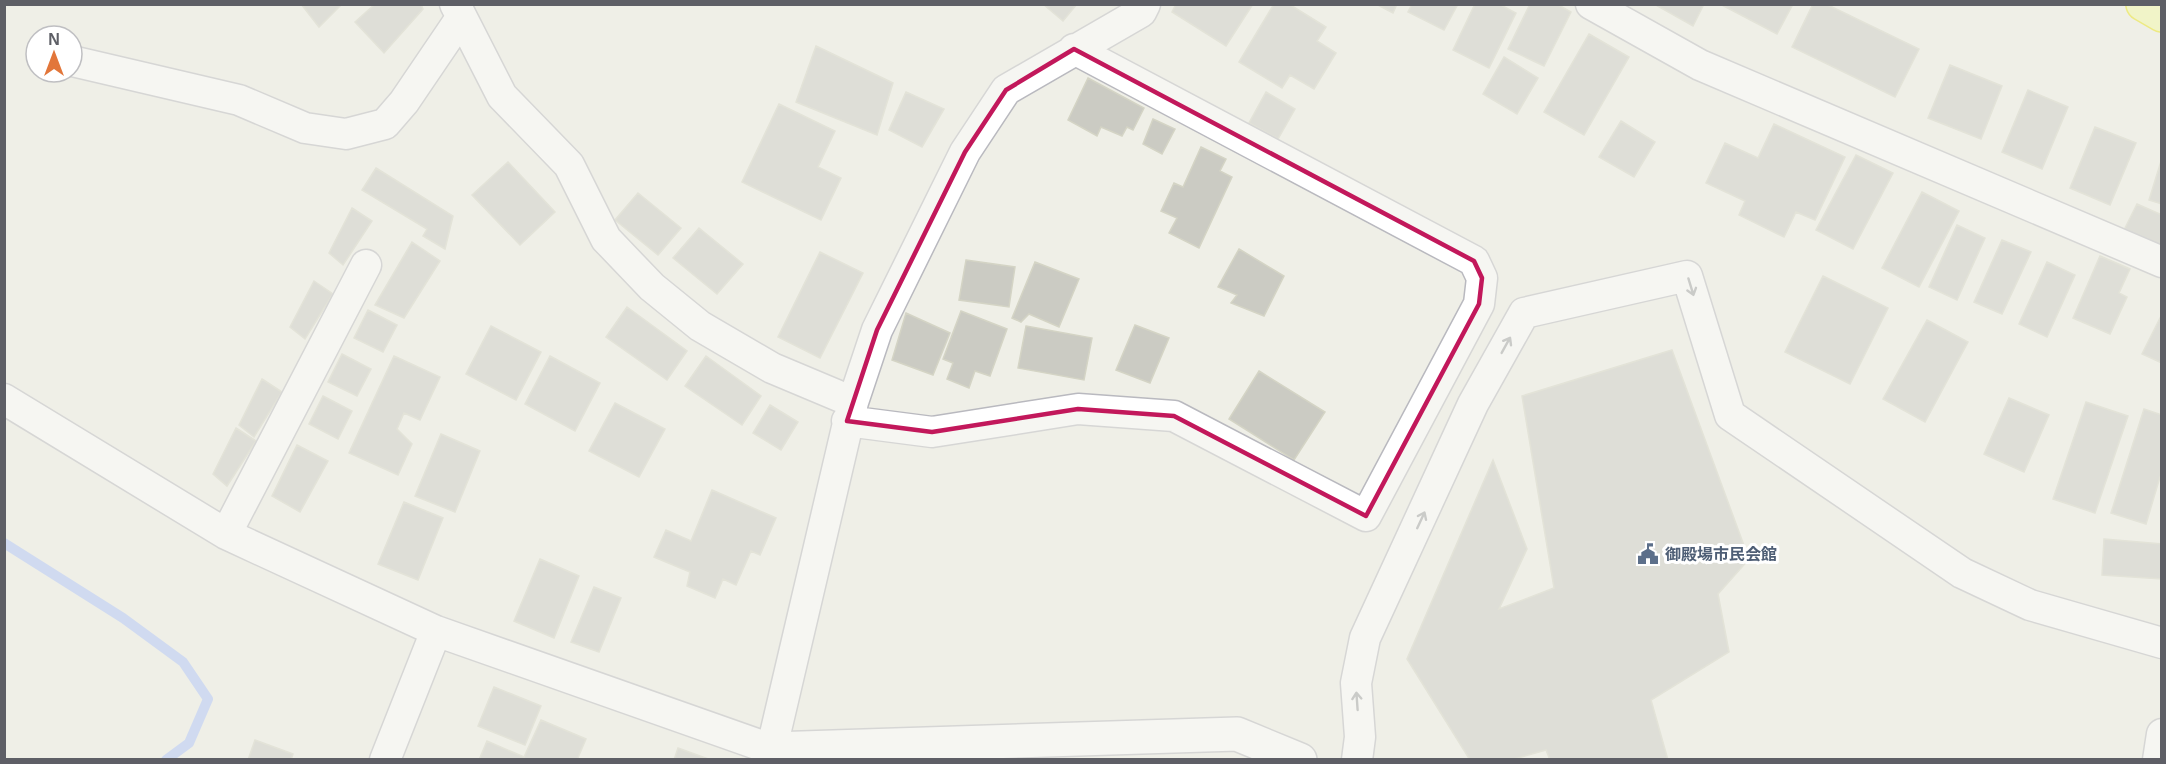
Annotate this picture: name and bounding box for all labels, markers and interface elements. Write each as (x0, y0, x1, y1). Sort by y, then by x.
north arrow (24, 24, 84, 84)
text: N (48, 31, 60, 48)
one-way arrow (1686, 277, 1697, 296)
one-way arrow (1501, 336, 1512, 354)
one-way arrow (1415, 511, 1427, 529)
public building icon: 御殿場市民会館 (1636, 542, 1660, 566)
place label: 御殿場市民会館 (1665, 546, 1777, 563)
one-way arrow (1351, 692, 1362, 712)

